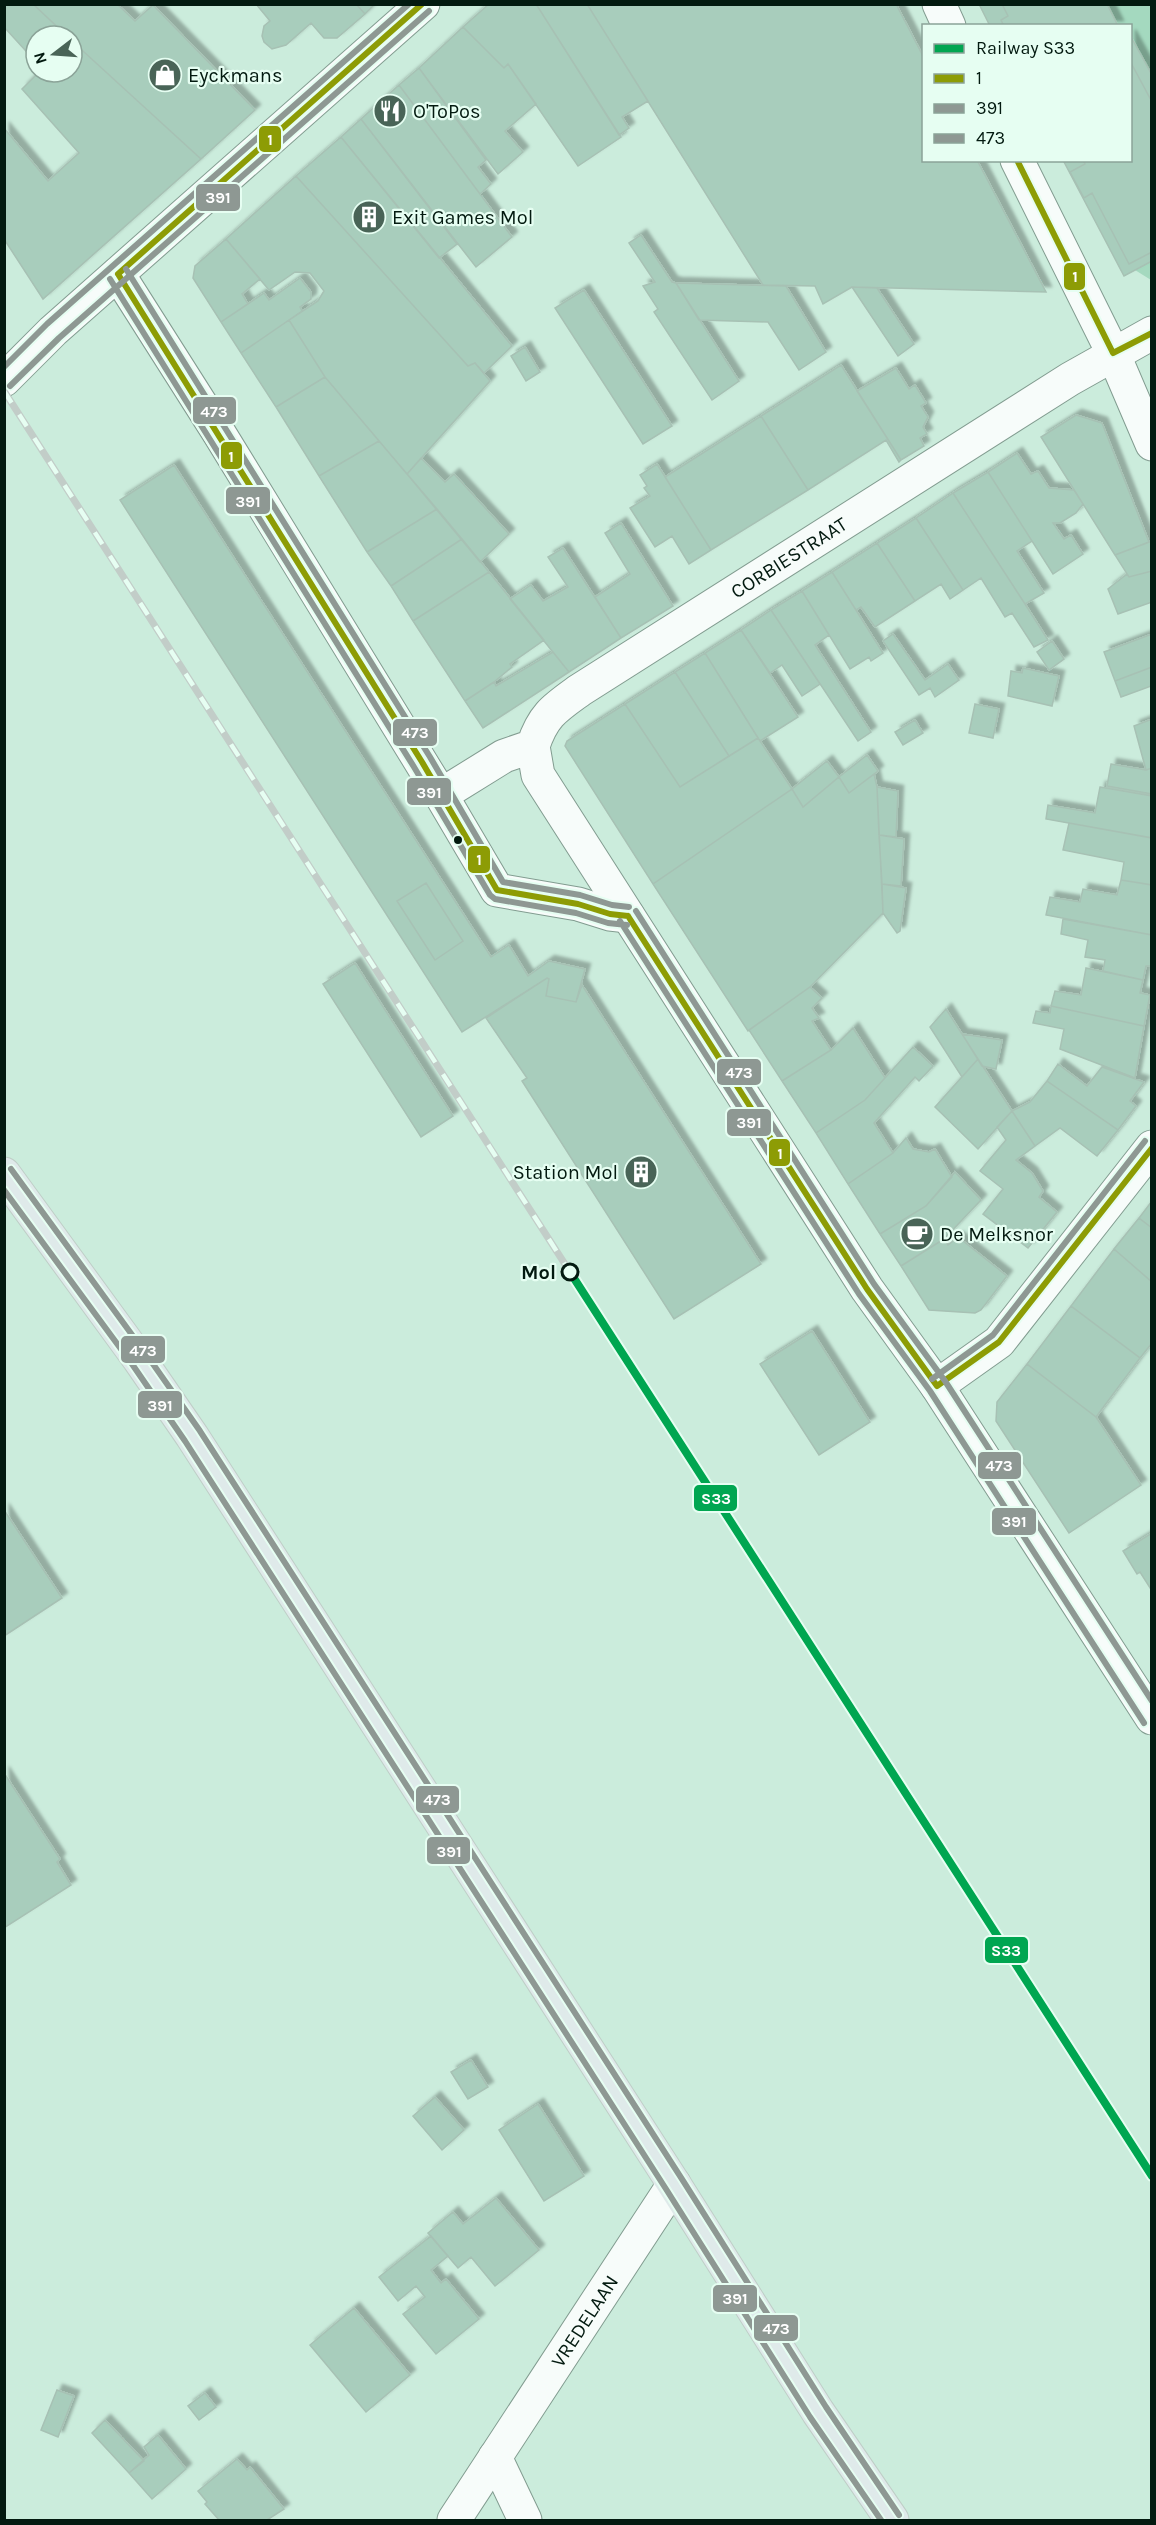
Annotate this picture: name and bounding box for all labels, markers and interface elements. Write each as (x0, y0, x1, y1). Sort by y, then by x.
north arrow (24, 24, 84, 84)
legend (922, 24, 1132, 162)
text: Railway S33 (976, 37, 1075, 59)
text: N (29, 50, 51, 67)
shop icon: Eyckmans (147, 57, 183, 93)
place label: Eyckmans (188, 64, 282, 87)
text: 1 (976, 67, 982, 89)
restaurant icon: O'ToPos (372, 93, 408, 129)
text: 391 (976, 97, 1003, 119)
place label: O'ToPos (413, 100, 481, 123)
line badge: 1 (258, 125, 282, 153)
text: 473 (976, 127, 1005, 149)
text: 1 (267, 130, 273, 149)
line badge: 391 (195, 183, 241, 212)
text: 391 (205, 188, 231, 207)
building icon: Exit Games Mol (351, 199, 387, 235)
place label: Exit Games Mol (392, 206, 533, 229)
line badge: 1 (1063, 262, 1086, 291)
text: 1 (1072, 267, 1078, 286)
line badge: 473 (192, 396, 237, 425)
text: 473 (200, 402, 228, 421)
line badge: 1 (220, 441, 243, 470)
text: 1 (228, 447, 234, 466)
line badge: 391 (225, 486, 271, 515)
text: 391 (235, 492, 261, 511)
street label: CORBIESTRAAT (727, 513, 851, 603)
line badge: 473 (392, 718, 438, 747)
text: 473 (401, 723, 429, 742)
line badge: 391 (406, 777, 452, 806)
text: 391 (416, 783, 442, 802)
unlabelled marker (452, 834, 464, 846)
line badge: 1 (467, 845, 491, 874)
text: 1 (476, 850, 482, 869)
line badge: 473 (716, 1058, 762, 1086)
text: 473 (725, 1063, 753, 1082)
line badge: 391 (726, 1108, 772, 1137)
text: 391 (736, 1113, 762, 1132)
line badge: 1 (768, 1138, 791, 1167)
text: 1 (777, 1144, 783, 1163)
building icon: Station Mol (623, 1154, 659, 1190)
place label: Station Mol (513, 1161, 618, 1184)
cafe icon: De Melksnor (899, 1216, 935, 1252)
place label: De Melksnor (940, 1223, 1054, 1246)
place label: Mol (521, 1261, 556, 1284)
marker: Mol (561, 1263, 579, 1281)
line badge: 473 (120, 1335, 166, 1364)
text: 473 (129, 1341, 157, 1360)
line badge: 391 (137, 1390, 183, 1419)
text: 391 (147, 1396, 173, 1415)
line badge: 473 (977, 1451, 1022, 1480)
text: 473 (985, 1456, 1013, 1475)
line badge: S33 (693, 1484, 738, 1512)
text: S33 (701, 1489, 731, 1508)
line badge: 391 (991, 1507, 1037, 1536)
text: 391 (1001, 1512, 1027, 1531)
line badge: 473 (415, 1785, 460, 1814)
text: 473 (423, 1790, 451, 1809)
line badge: 391 (426, 1836, 471, 1865)
text: 391 (436, 1842, 462, 1861)
line badge: S33 (984, 1936, 1029, 1964)
text: S33 (991, 1941, 1021, 1960)
street label: VREDELAAN (546, 2271, 623, 2371)
line badge: 391 (712, 2284, 758, 2313)
text: 391 (722, 2289, 748, 2308)
line badge: 473 (753, 2314, 799, 2342)
text: 473 (762, 2319, 790, 2338)

